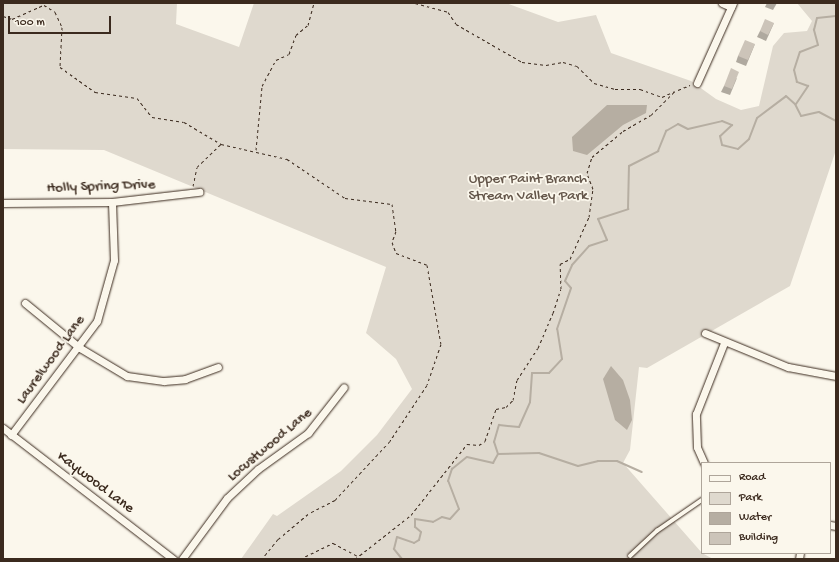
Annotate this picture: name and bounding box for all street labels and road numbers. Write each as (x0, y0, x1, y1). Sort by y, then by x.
street label: Holly Spring Drive (46, 176, 156, 198)
street label: Laurelwood Lane (13, 312, 89, 408)
street label: Locustwood Lane (224, 404, 316, 486)
street label: Kaywood Lane (53, 448, 137, 518)

